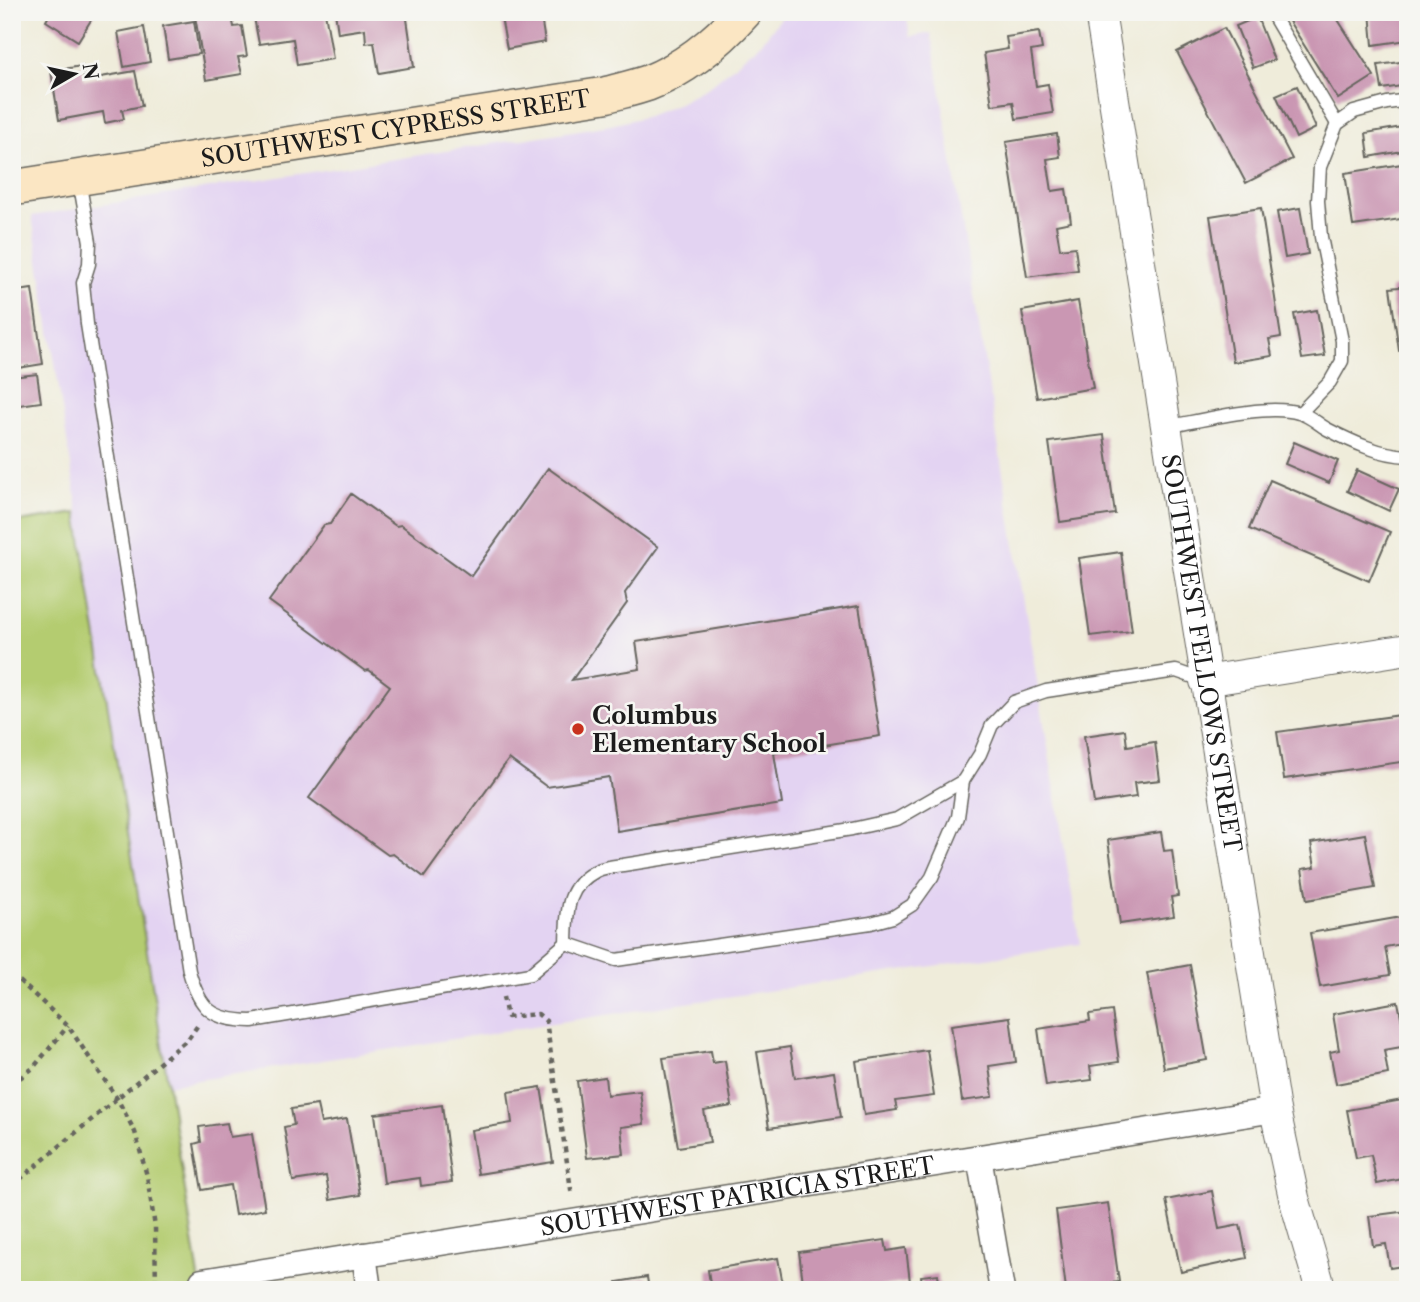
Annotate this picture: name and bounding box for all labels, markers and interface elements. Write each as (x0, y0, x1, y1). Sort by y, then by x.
north arrow (38, 38, 108, 108)
text: N (78, 61, 103, 81)
street label: SOUTHWEST CYPRESS STREET (199, 83, 592, 173)
street label: SOUTHWEST FELLOWS STREET (1156, 452, 1248, 854)
place label: Columbus Elementary School (592, 701, 826, 758)
marker: Columbus Elementary School (570, 721, 586, 737)
street label: SOUTHWEST PATRICIA STREET (538, 1150, 937, 1241)

